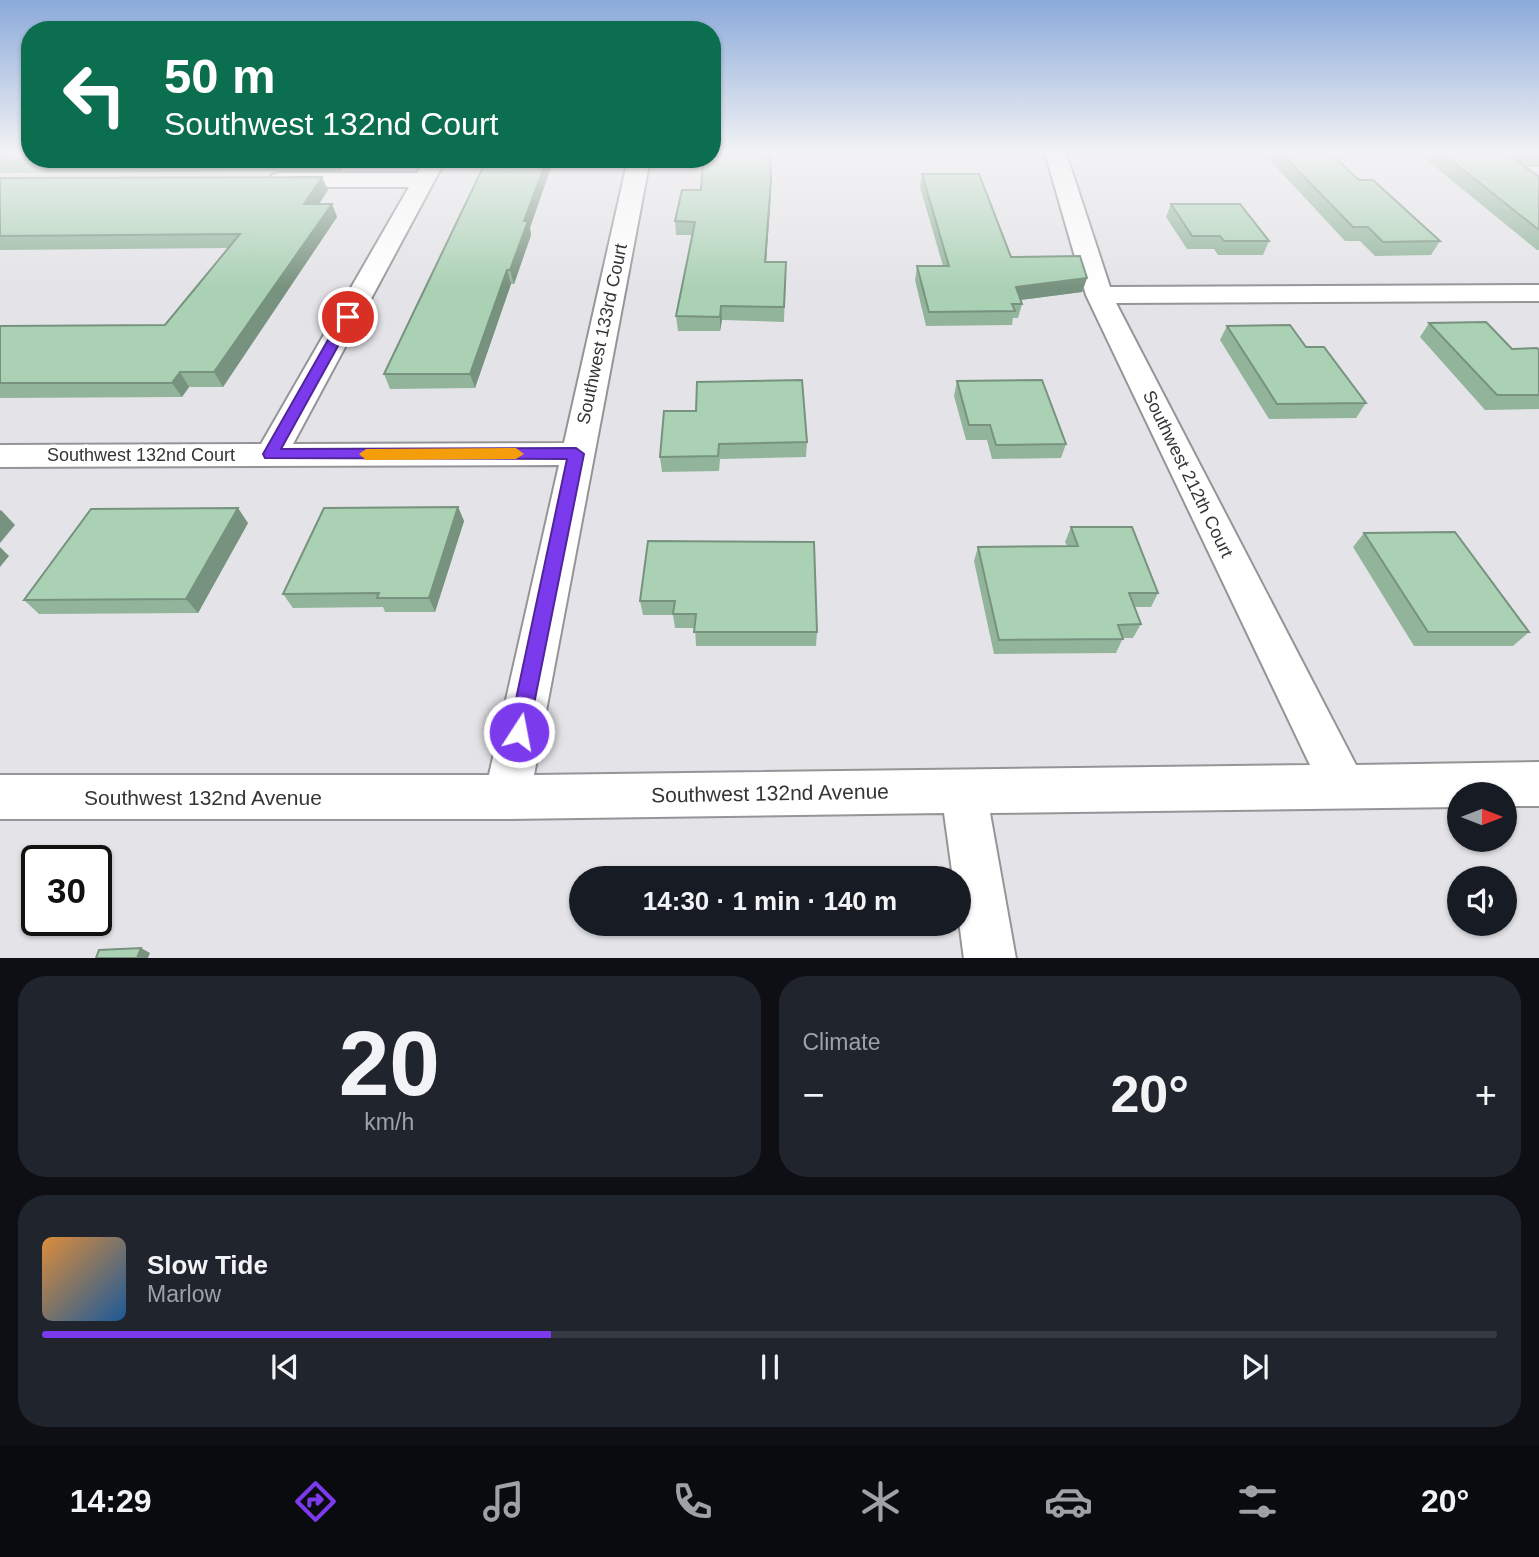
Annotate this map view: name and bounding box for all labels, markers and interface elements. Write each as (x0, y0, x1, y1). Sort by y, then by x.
icon: left (49, 49, 140, 140)
text: 50 m (164, 49, 276, 103)
text: Southwest 132nd Court (164, 106, 498, 142)
street label: Southwest 133rd Court (573, 242, 631, 426)
pin (318, 287, 378, 347)
icon: arrive (329, 298, 367, 336)
street label: Southwest 212th Court (1139, 387, 1237, 561)
street label: Southwest 132nd Court (47, 445, 235, 465)
position arrow (482, 695, 556, 769)
street label: Southwest 132nd Avenue (651, 779, 889, 807)
north arrow (1447, 782, 1517, 852)
map controls (1447, 782, 1517, 936)
street label: Southwest 132nd Avenue (84, 786, 322, 809)
speed limit sign: 30 (21, 845, 112, 936)
button: sound (1447, 866, 1517, 936)
text: 14:30 · 1 min · 140 m (643, 886, 897, 916)
text: 20 (339, 1013, 440, 1114)
text: Climate (803, 1029, 880, 1055)
text: 20° (1110, 1065, 1189, 1123)
text: − (803, 1074, 825, 1116)
text: + (1475, 1074, 1497, 1116)
text: km/h (364, 1109, 414, 1135)
text: Slow Tide (147, 1250, 268, 1280)
text: Marlow (147, 1281, 221, 1307)
icon: previous (266, 1348, 304, 1386)
icon: pause (751, 1348, 789, 1386)
icon: next (1236, 1348, 1274, 1386)
icon: directions (291, 1477, 340, 1526)
icon: music (479, 1477, 528, 1526)
icon: phone (668, 1477, 717, 1526)
icon: climate (856, 1477, 905, 1526)
icon: car (1044, 1477, 1093, 1526)
icon: filters (1233, 1477, 1282, 1526)
text: 14:29 (70, 1483, 152, 1519)
text: 20° (1421, 1483, 1469, 1519)

